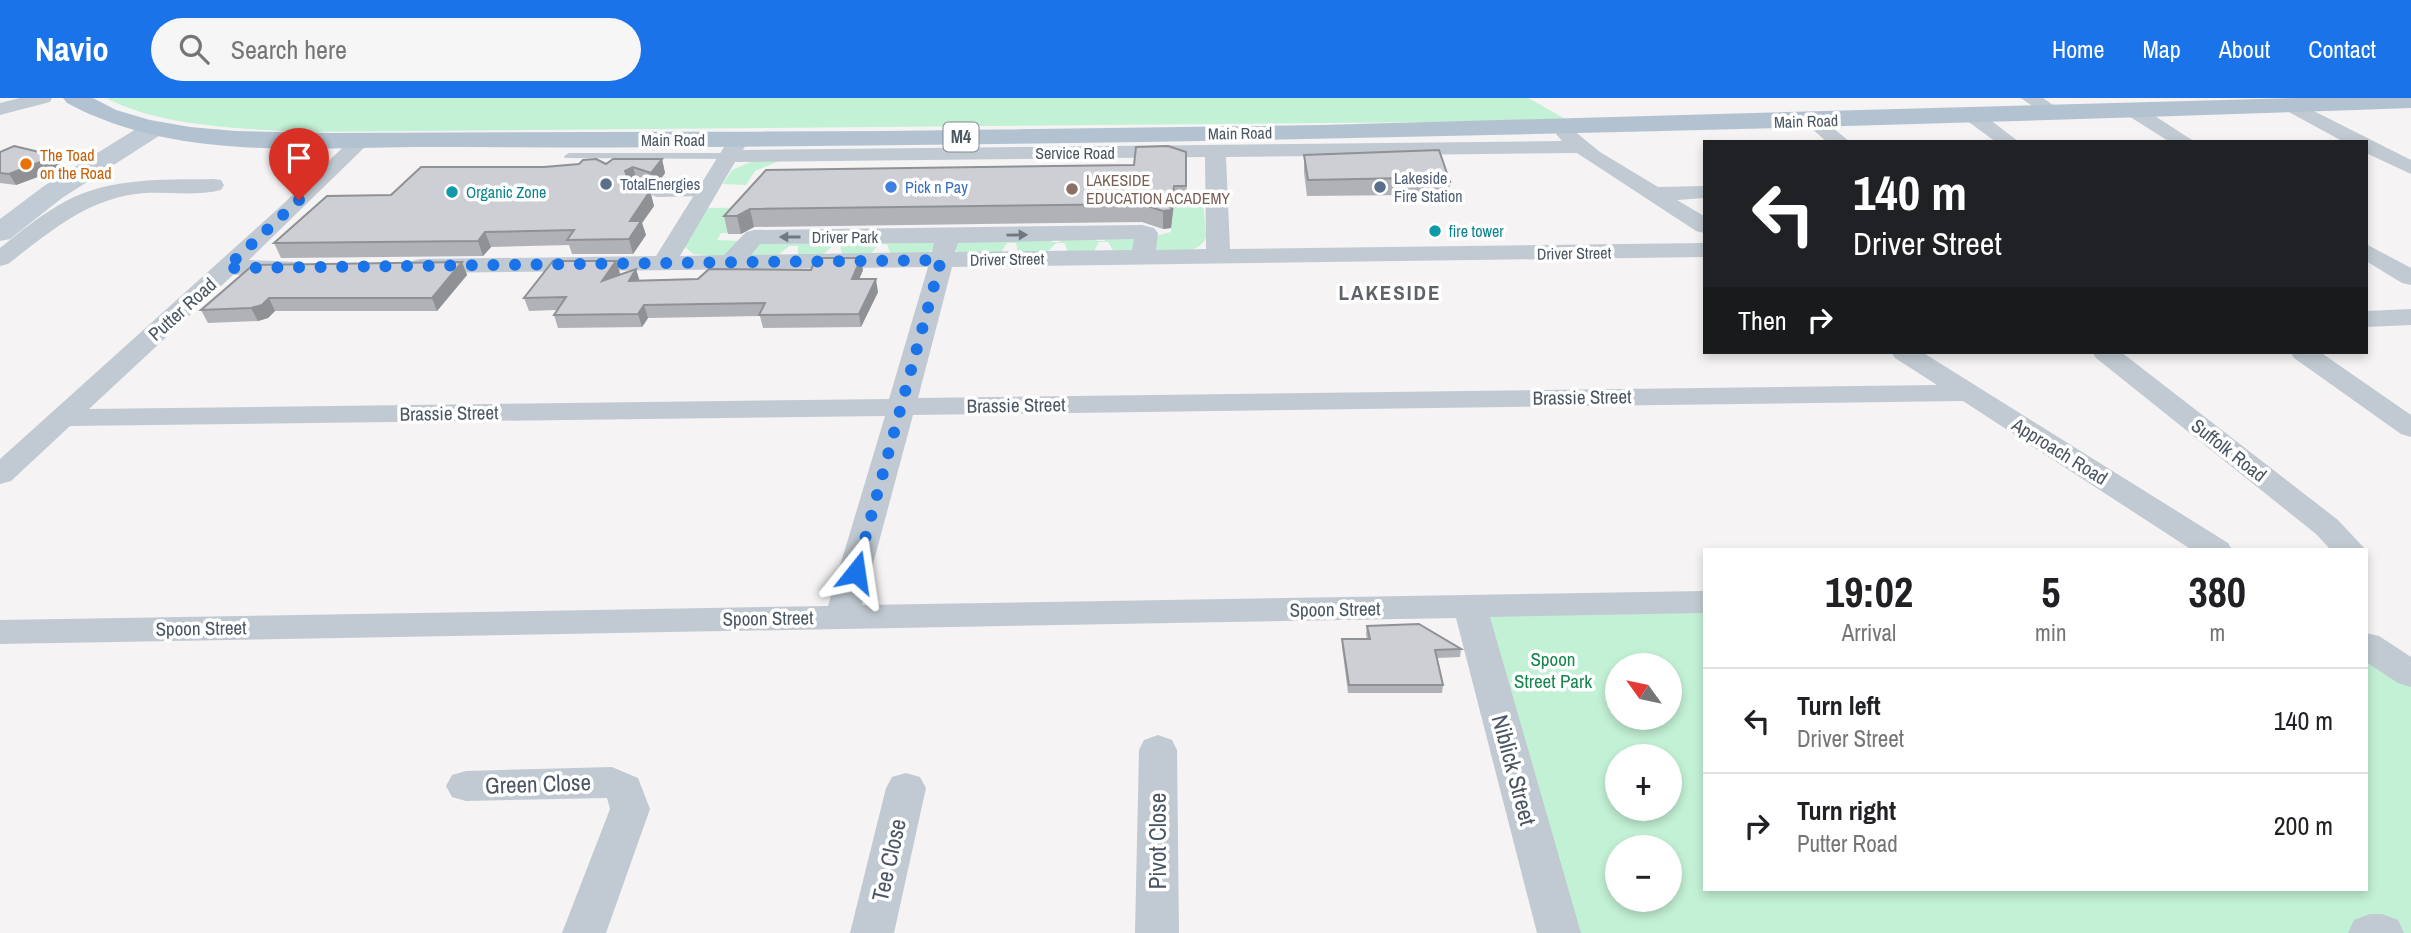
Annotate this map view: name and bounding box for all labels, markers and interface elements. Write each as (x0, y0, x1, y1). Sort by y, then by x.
search box (151, 18, 641, 81)
text: Navio (35, 27, 109, 71)
icon: search (175, 30, 213, 68)
text: Search here (231, 32, 347, 67)
text: Home (2052, 33, 2104, 65)
text: Map (2142, 33, 2181, 65)
text: About (2219, 33, 2270, 65)
text: Contact (2308, 33, 2376, 65)
street label: Main Road (1774, 109, 1838, 133)
street label: Main Road (1208, 121, 1272, 145)
road number: M4 (944, 122, 978, 152)
pin (269, 128, 329, 200)
street label: Main Road (641, 129, 705, 151)
icon: arrive (280, 139, 318, 177)
street label: Service Road (1035, 142, 1115, 164)
place label: The Toad on the Road (40, 144, 112, 184)
marker: The Toad on the Road (18, 156, 34, 172)
text: 140 m (1853, 159, 1967, 225)
place label: Lakeside Fire Station (1394, 167, 1463, 207)
icon: left (1738, 168, 1829, 259)
place label: LAKESIDE EDUCATION ACADEMY (1086, 169, 1230, 209)
place label: TotalEnergies (620, 173, 700, 195)
marker: TotalEnergies (598, 176, 614, 192)
place label: Pick n Pay (905, 176, 968, 198)
marker: Pick n Pay (883, 179, 899, 195)
marker: Lakeside Fire Station (1372, 179, 1388, 195)
place label: Organic Zone (466, 181, 546, 203)
marker: LAKESIDE EDUCATION ACADEMY (1064, 181, 1080, 197)
marker: Organic Zone (444, 184, 460, 200)
place label: fire tower (1449, 220, 1504, 242)
text: Driver Street (1853, 222, 2002, 265)
marker: fire tower (1427, 223, 1443, 239)
street label: Driver Park (812, 226, 879, 248)
one-way arrow (1006, 229, 1028, 240)
one-way arrow (779, 231, 801, 243)
street label: Driver Street (1537, 241, 1612, 265)
street label: Driver Street (970, 247, 1045, 271)
street label: Putter Road (142, 272, 222, 346)
district label: LAKESIDE (1338, 278, 1442, 307)
icon: right (1801, 301, 1839, 339)
text: Then (1738, 303, 1787, 338)
street label: Brassie Street (1532, 383, 1632, 411)
street label: Brassie Street (966, 391, 1066, 419)
street label: Brassie Street (399, 399, 499, 427)
street label: Approach Road (2006, 411, 2113, 491)
street label: Suffolk Road (2186, 412, 2272, 488)
position arrow (819, 535, 893, 609)
text: 19:02 (1825, 564, 1913, 620)
text: 5 (2041, 564, 2060, 620)
text: 380 (2189, 564, 2246, 620)
street label: Spoon Street (1289, 595, 1381, 623)
street label: Spoon Street (722, 604, 814, 632)
street label: Spoon Street (155, 614, 247, 642)
text: Arrival (1842, 617, 1896, 648)
text: min (2035, 617, 2067, 648)
text: m (2209, 617, 2225, 648)
park label: Spoon Street Park (1514, 646, 1592, 694)
north arrow (1605, 653, 1682, 730)
map controls (1605, 653, 1682, 912)
text: Turn left (1797, 688, 1881, 723)
icon: left (1738, 702, 1776, 740)
text: 140 m (2274, 703, 2333, 738)
street label: Niblick Street (1485, 711, 1544, 829)
text: Driver Street (1797, 723, 1904, 754)
button: + (1605, 744, 1682, 821)
street label: Green Close (485, 766, 591, 801)
street label: Pivot Close (1142, 793, 1173, 889)
text: Turn right (1797, 793, 1896, 828)
icon: right (1738, 807, 1776, 845)
text: 200 m (2274, 808, 2333, 843)
street label: Tee Close (864, 816, 913, 904)
text: Putter Road (1797, 828, 1898, 859)
button: − (1605, 835, 1682, 912)

